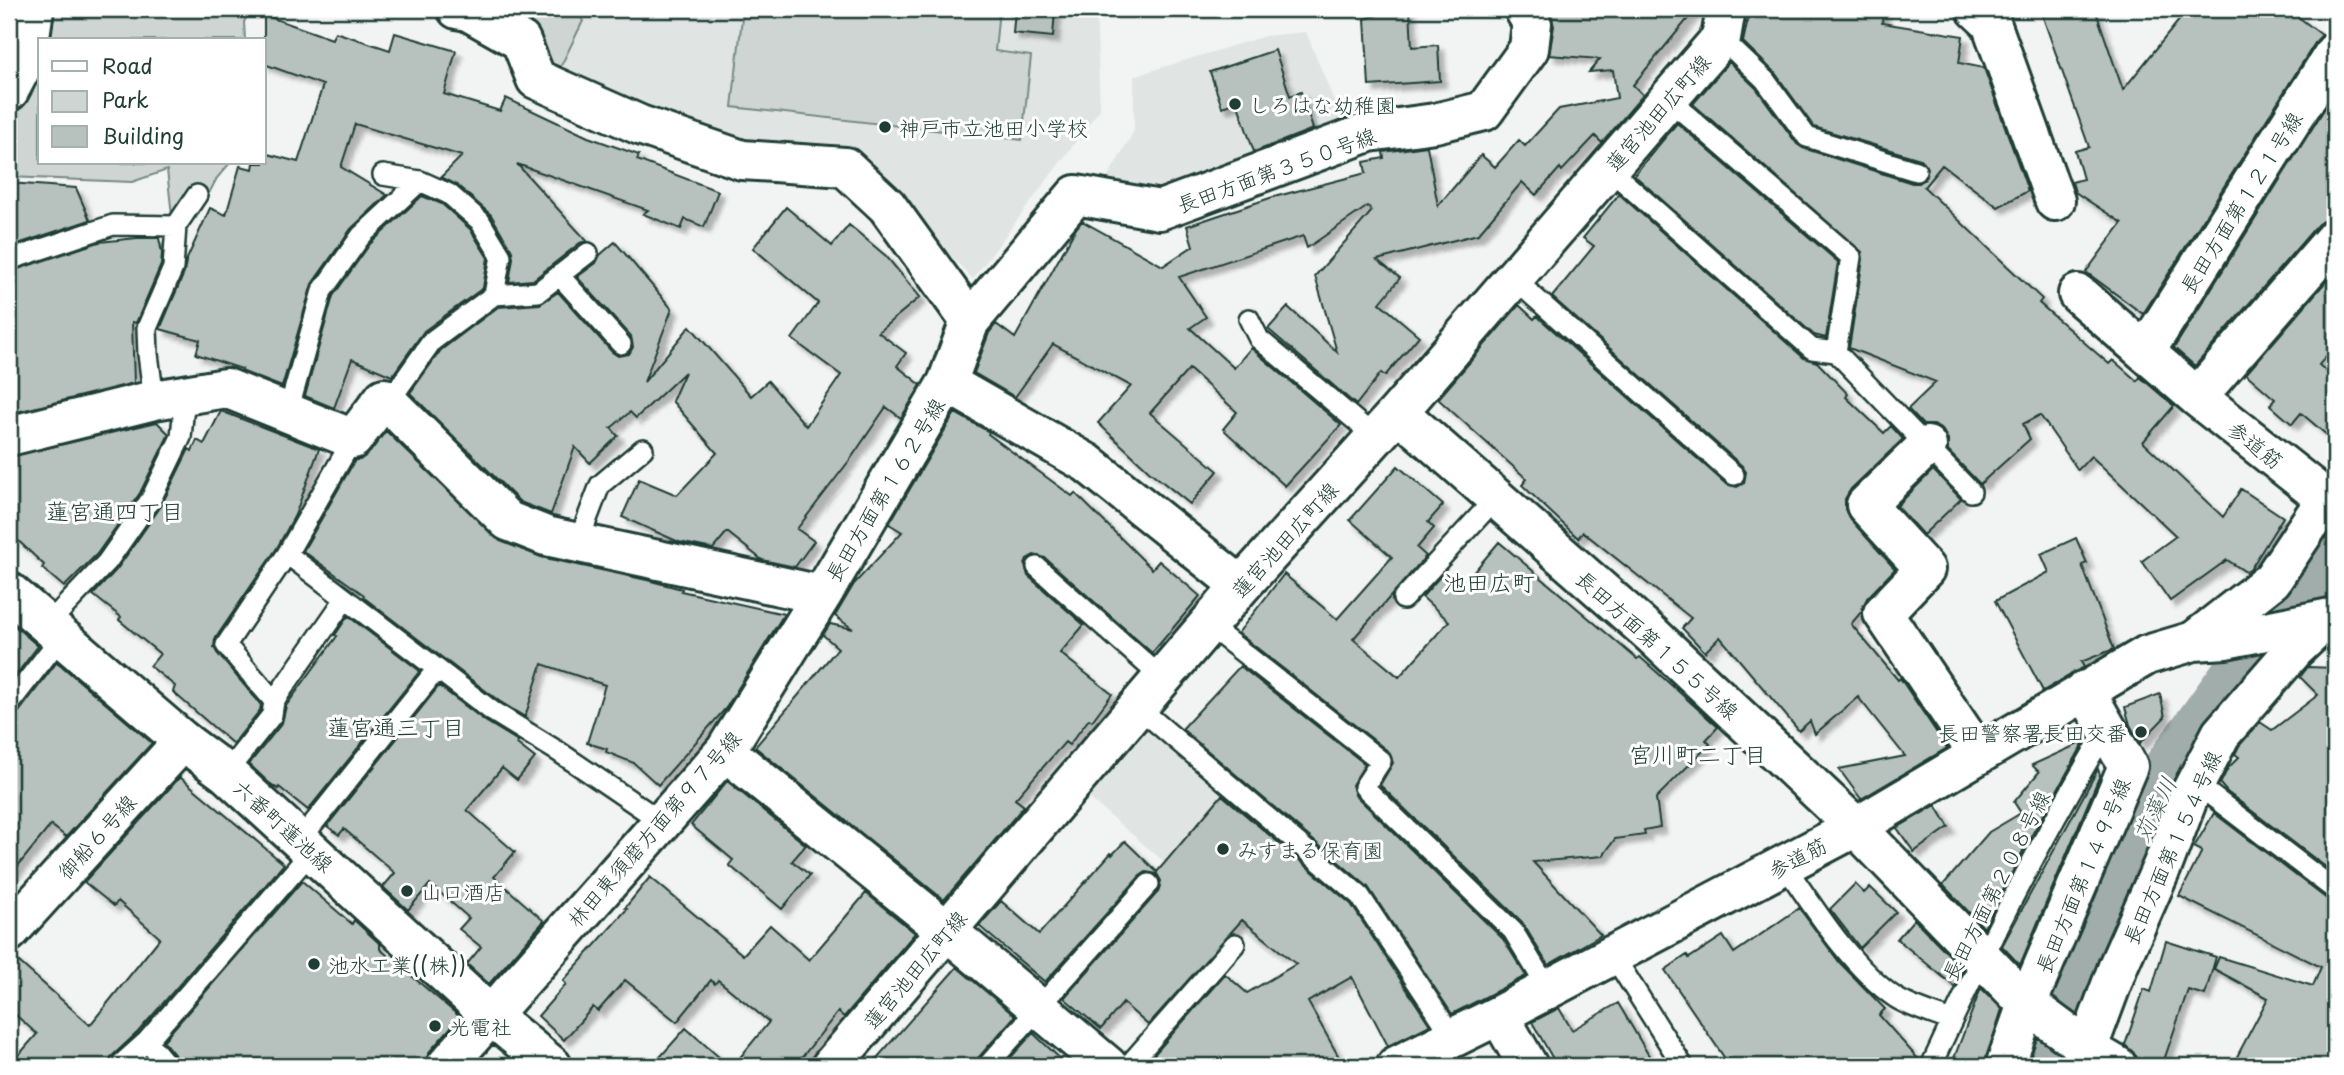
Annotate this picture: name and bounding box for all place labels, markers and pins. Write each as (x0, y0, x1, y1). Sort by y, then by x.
place label: しろはな幼稚園 (1249, 88, 1396, 120)
marker: しろはな幼稚園 (1227, 96, 1243, 112)
place label: 神戸市立池田小学校 (899, 111, 1088, 143)
marker: 神戸市立池田小学校 (877, 119, 893, 135)
place label: 長田警察署長田交番 (1938, 716, 2127, 748)
marker: 長田警察署長田交番 (2133, 724, 2149, 740)
place label: みすまる保育園 (1237, 833, 1383, 865)
marker: みすまる保育園 (1215, 841, 1231, 857)
place label: 山口酒店 (421, 875, 505, 907)
marker: 山口酒店 (399, 883, 415, 899)
place label: 池水工業((株)) (328, 948, 466, 980)
marker: 池水工業((株)) (306, 956, 322, 972)
place label: 光電社 (449, 1010, 512, 1042)
marker: 光電社 (427, 1018, 443, 1034)

